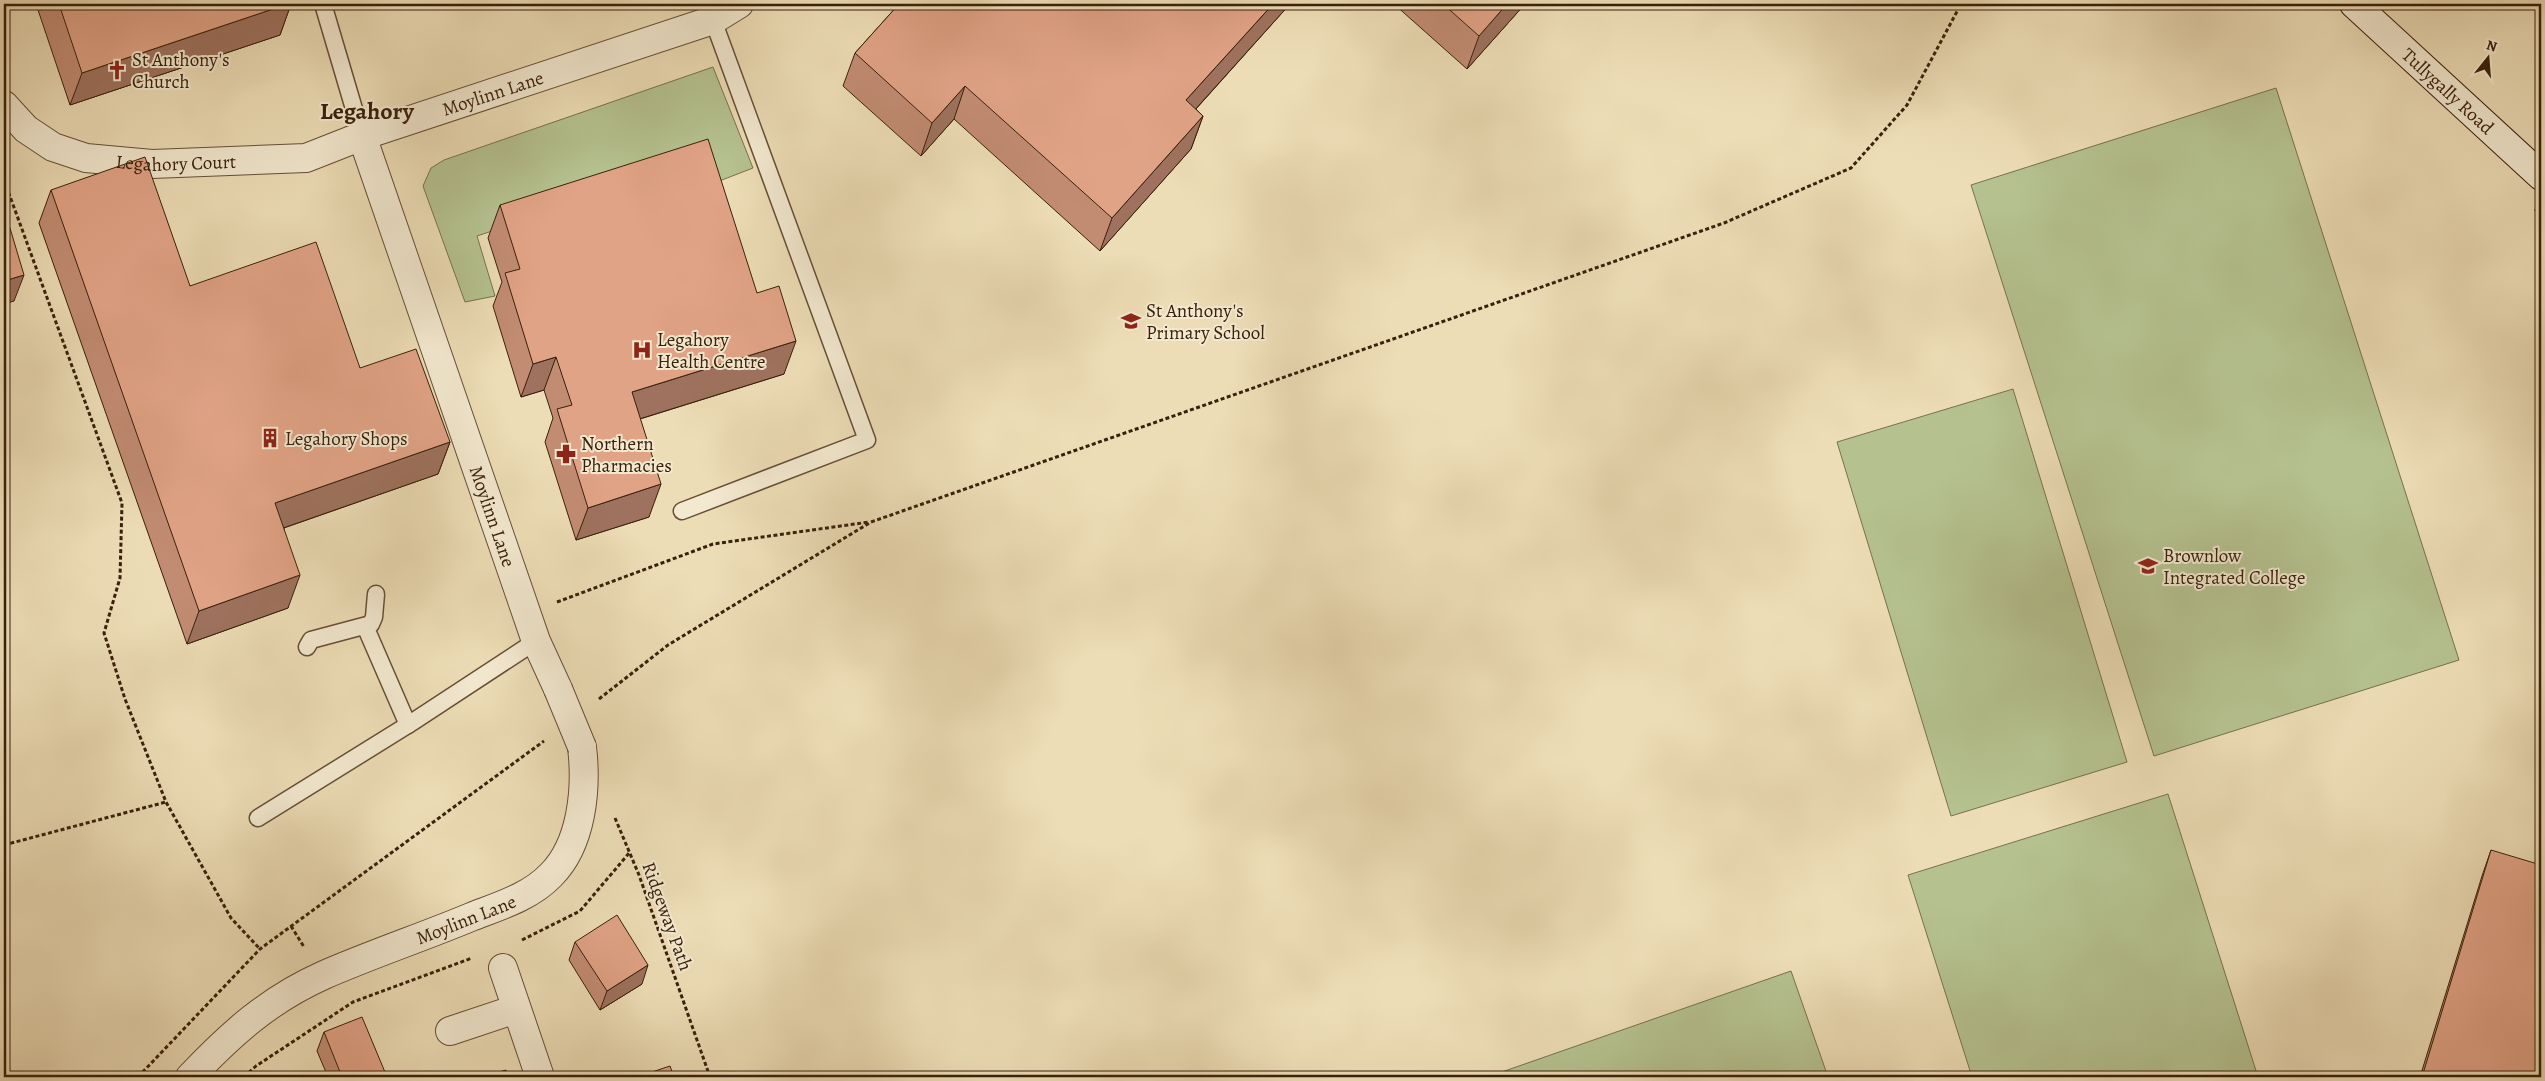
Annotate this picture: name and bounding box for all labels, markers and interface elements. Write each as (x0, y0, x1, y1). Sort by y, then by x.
north arrow (2462, 32, 2512, 82)
text: N (2484, 35, 2499, 57)
street label: Tullygally Road (2396, 42, 2500, 141)
place label: St Anthony's Church (132, 47, 230, 95)
church icon: St Anthony's Church (106, 59, 128, 81)
street label: Moylinn Lane (439, 65, 547, 123)
district label: Legahory (320, 95, 415, 127)
street label: Legahory Court (115, 149, 237, 178)
place label: St Anthony's Primary School (1146, 298, 1265, 346)
school or university icon: St Anthony's Primary School (1120, 310, 1142, 332)
place label: Legahory Health Centre (657, 327, 765, 375)
hospital icon: Legahory Health Centre (631, 339, 653, 361)
place label: Legahory Shops (285, 426, 408, 452)
building icon: Legahory Shops (259, 427, 281, 449)
place label: Northern Pharmacies (581, 431, 672, 479)
pharmacy icon: Northern Pharmacies (555, 443, 577, 465)
street label: Moylinn Lane (463, 462, 521, 570)
place label: Brownlow Integrated College (2163, 543, 2305, 591)
school or university icon: Brownlow Integrated College (2137, 555, 2159, 577)
street label: Ridgeway Path (635, 858, 699, 974)
street label: Moylinn Lane (413, 889, 520, 951)

